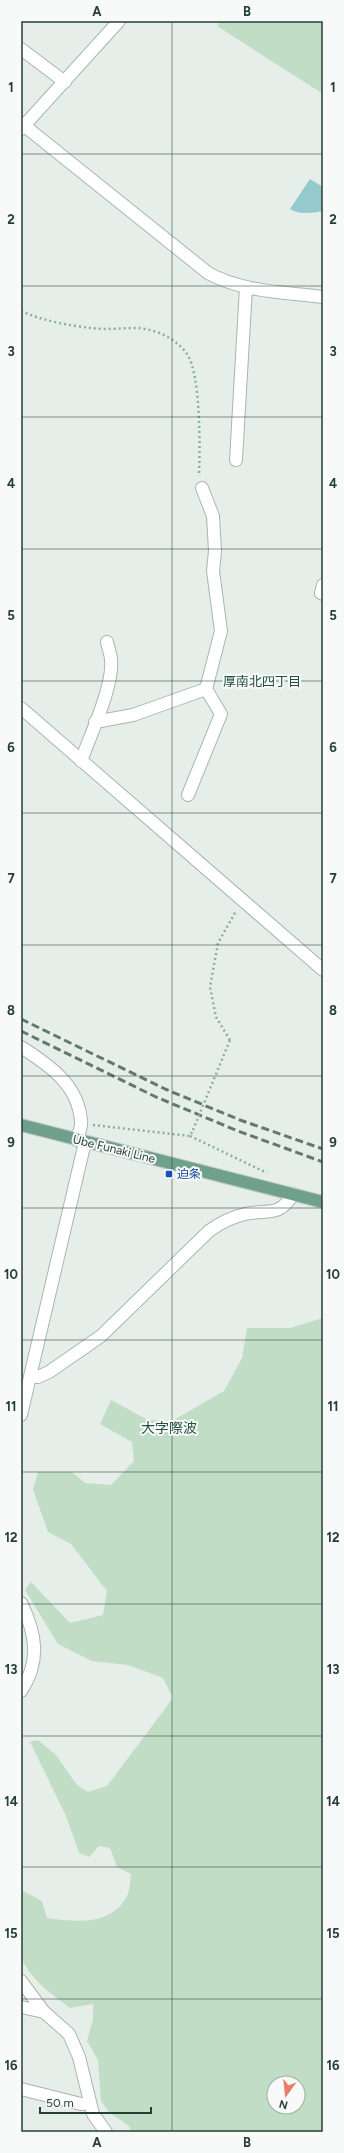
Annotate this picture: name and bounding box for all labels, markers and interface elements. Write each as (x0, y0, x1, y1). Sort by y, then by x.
text: A (92, 4, 102, 19)
text: B (243, 4, 251, 19)
text: 1 (8, 80, 14, 95)
text: 1 (330, 80, 336, 95)
text: 2 (7, 212, 15, 227)
text: 2 (329, 212, 337, 227)
text: 3 (7, 344, 15, 359)
text: 3 (329, 344, 337, 359)
text: 4 (7, 476, 15, 491)
text: 4 (329, 476, 337, 491)
text: 5 (7, 608, 15, 623)
text: 5 (329, 608, 337, 623)
district label: 厚南北四丁目 (223, 674, 301, 689)
text: 6 (7, 740, 15, 755)
text: 6 (329, 740, 337, 755)
text: 7 (7, 871, 15, 886)
text: 7 (329, 871, 337, 886)
text: 8 (7, 1003, 15, 1018)
text: 8 (329, 1003, 337, 1018)
street label: Ube Funaki Line (71, 1132, 157, 1166)
text: 9 (7, 1135, 15, 1150)
text: 9 (329, 1135, 337, 1150)
place label: 迫条 (177, 1167, 201, 1181)
marker: 迫条 (164, 1169, 174, 1179)
text: 10 (4, 1267, 18, 1282)
text: 10 (326, 1267, 340, 1282)
text: 11 (6, 1399, 16, 1414)
text: 11 (328, 1399, 338, 1414)
district label: 大字際波 (141, 1420, 197, 1437)
text: 12 (4, 1530, 18, 1545)
text: 12 (326, 1530, 340, 1545)
text: 13 (5, 1662, 17, 1677)
text: 13 (327, 1662, 339, 1677)
text: 14 (4, 1794, 18, 1809)
text: 14 (326, 1794, 340, 1809)
text: 15 (4, 1926, 18, 1941)
text: 15 (326, 1926, 340, 1941)
text: 16 (4, 2058, 18, 2073)
text: 16 (326, 2058, 340, 2073)
north arrow (266, 2075, 306, 2115)
scale bar (40, 2089, 151, 2115)
text: 50 m (46, 2096, 74, 2110)
text: N (278, 2097, 289, 2112)
text: A (92, 2135, 102, 2150)
text: B (243, 2135, 251, 2150)

